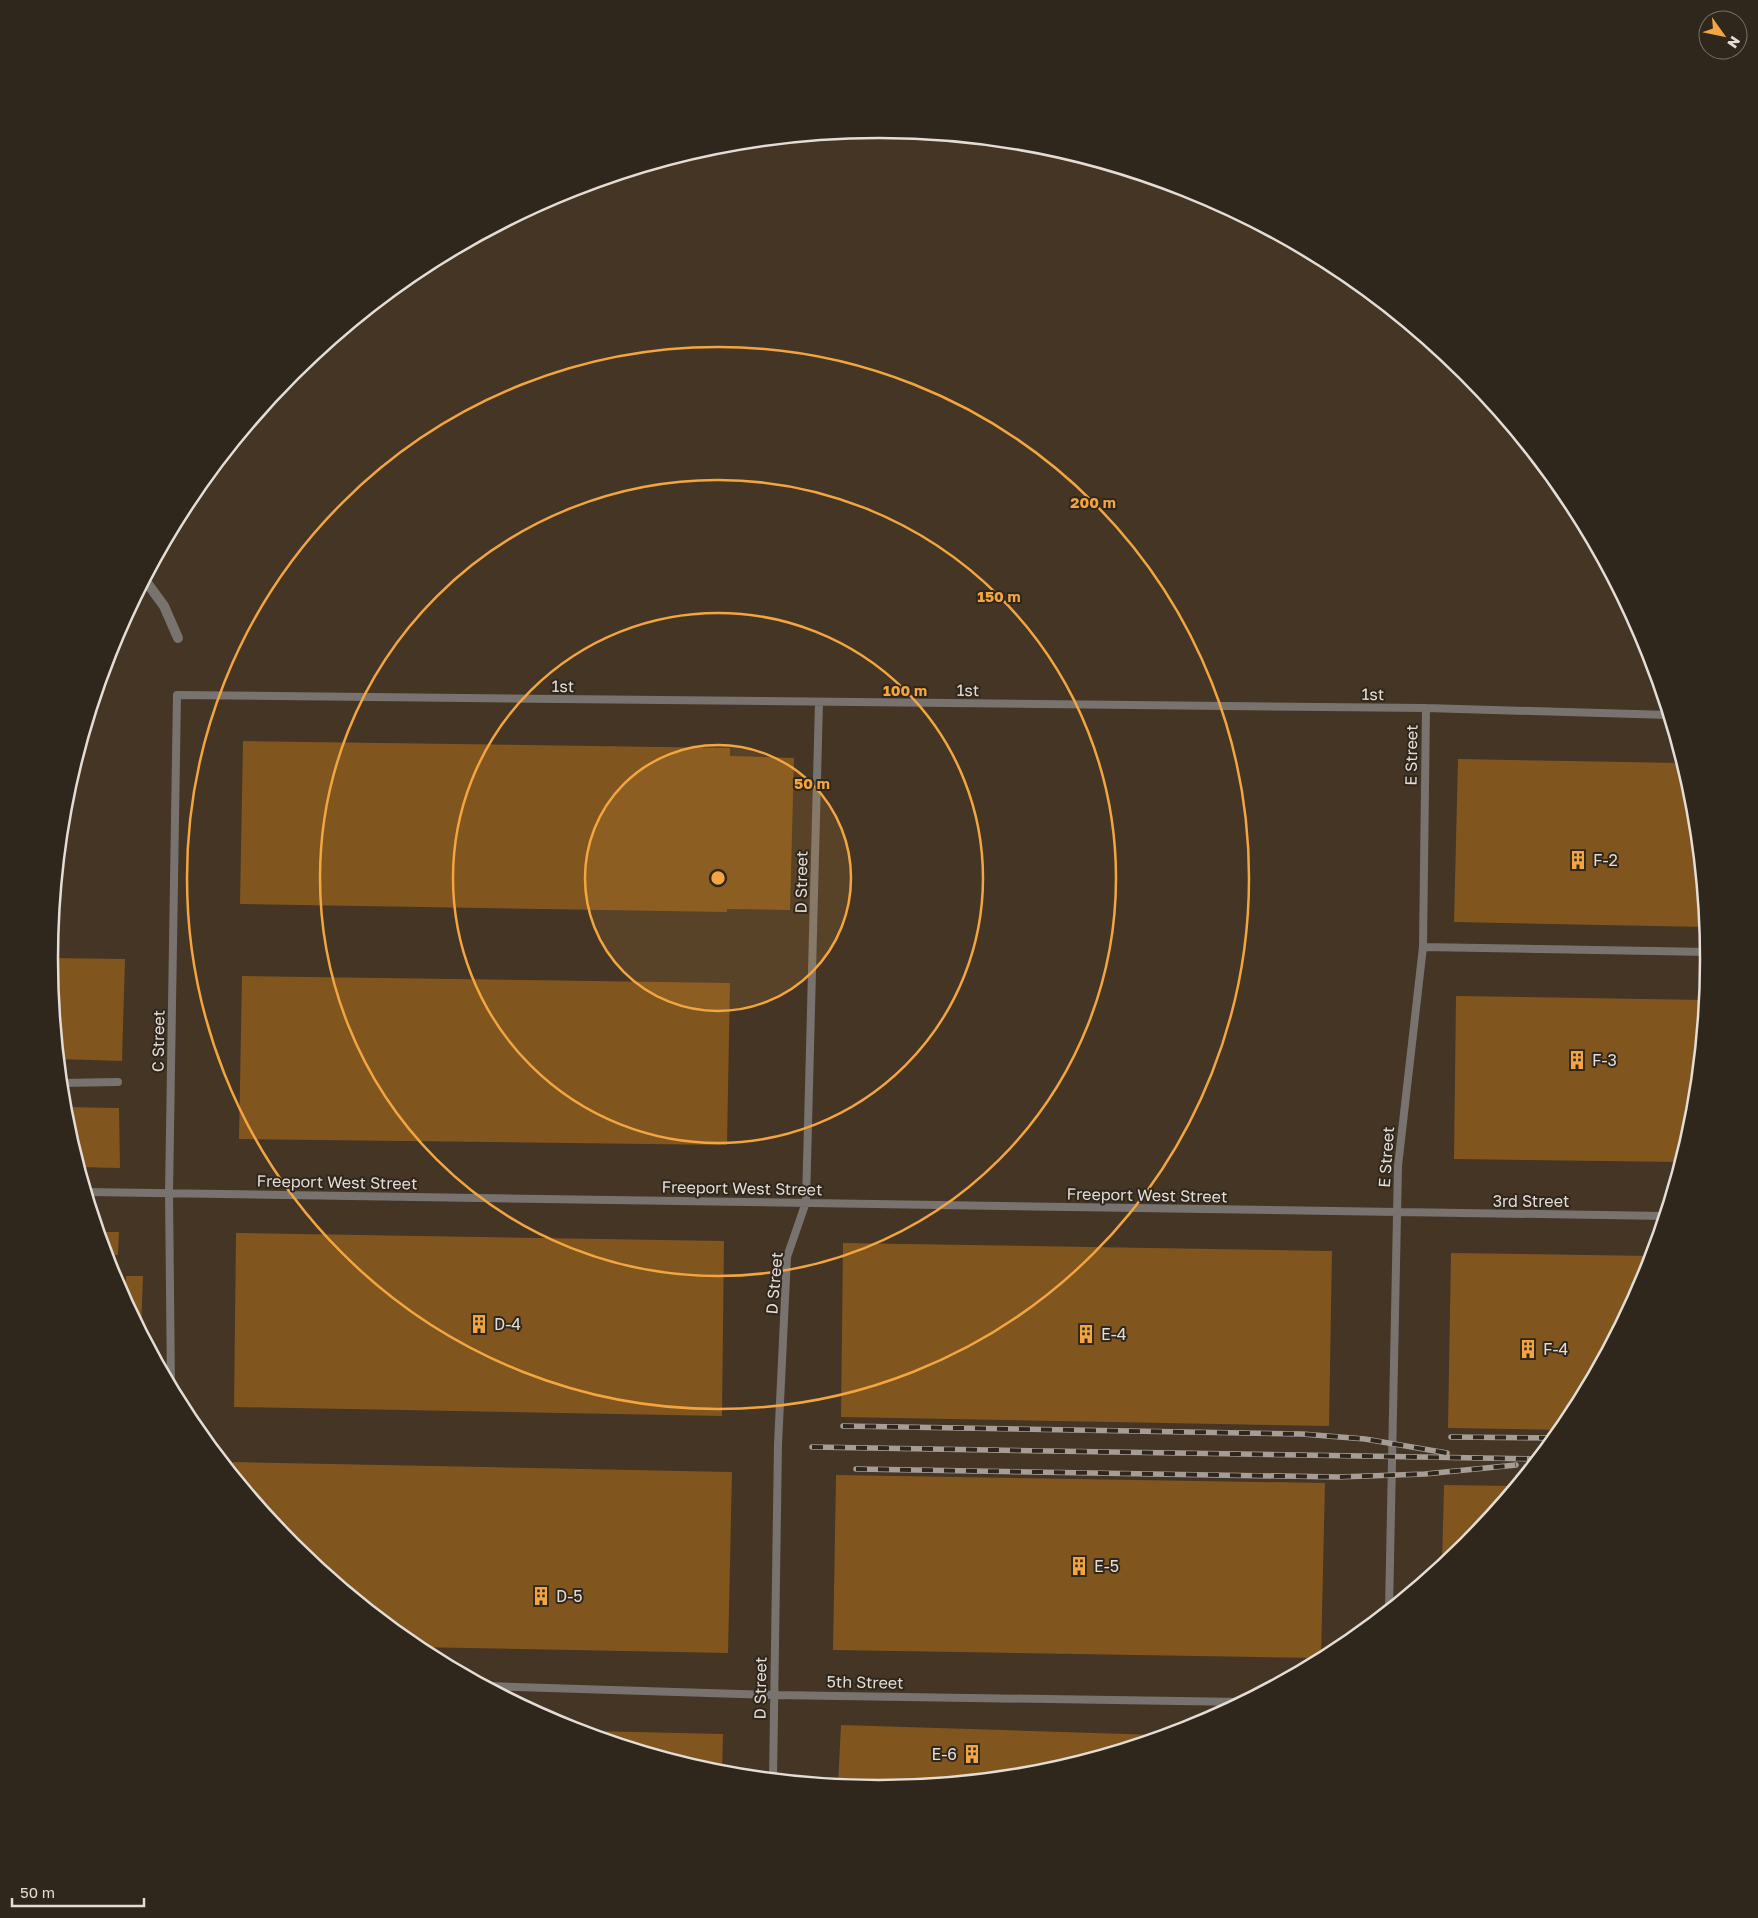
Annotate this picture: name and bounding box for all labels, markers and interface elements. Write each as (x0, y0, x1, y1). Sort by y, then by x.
north arrow (1698, 10, 1748, 60)
text: N (1724, 33, 1744, 51)
text: 200 m (1070, 493, 1116, 511)
text: 150 m (977, 587, 1021, 605)
street label: 1st (552, 676, 574, 696)
street label: 1st (957, 680, 979, 700)
text: 100 m (883, 681, 927, 699)
street label: 1st (1362, 684, 1384, 704)
street label: E Street (1400, 724, 1422, 786)
text: 50 m (794, 774, 830, 792)
building icon: F-2 (1567, 849, 1589, 871)
place label: F-2 (1593, 850, 1618, 870)
street label: D Street (790, 851, 812, 913)
centre of rings (709, 869, 727, 887)
street label: C Street (147, 1010, 169, 1072)
building icon: F-3 (1566, 1049, 1588, 1071)
place label: F-3 (1592, 1050, 1617, 1070)
street label: E Street (1374, 1126, 1398, 1188)
street label: Freeport West Street (256, 1171, 418, 1193)
street label: Freeport West Street (661, 1177, 823, 1199)
street label: Freeport West Street (1066, 1184, 1228, 1206)
street label: 3rd Street (1493, 1191, 1569, 1211)
street label: D Street (761, 1251, 787, 1315)
building icon: D-4 (468, 1313, 490, 1335)
place label: D-4 (494, 1314, 521, 1334)
building icon: E-4 (1075, 1323, 1097, 1345)
place label: E-4 (1101, 1324, 1127, 1344)
building icon: F-4 (1517, 1338, 1539, 1360)
place label: F-4 (1543, 1339, 1568, 1359)
building icon: E-5 (1068, 1555, 1090, 1577)
place label: E-5 (1094, 1556, 1119, 1576)
building icon: D-5 (530, 1585, 552, 1607)
place label: D-5 (556, 1586, 583, 1606)
street label: D Street (749, 1657, 771, 1719)
street label: 5th Street (826, 1671, 904, 1693)
building icon: E-6 (961, 1743, 983, 1765)
place label: E-6 (931, 1744, 957, 1764)
scale bar (12, 1876, 145, 1908)
text: 50 m (20, 1883, 55, 1901)

